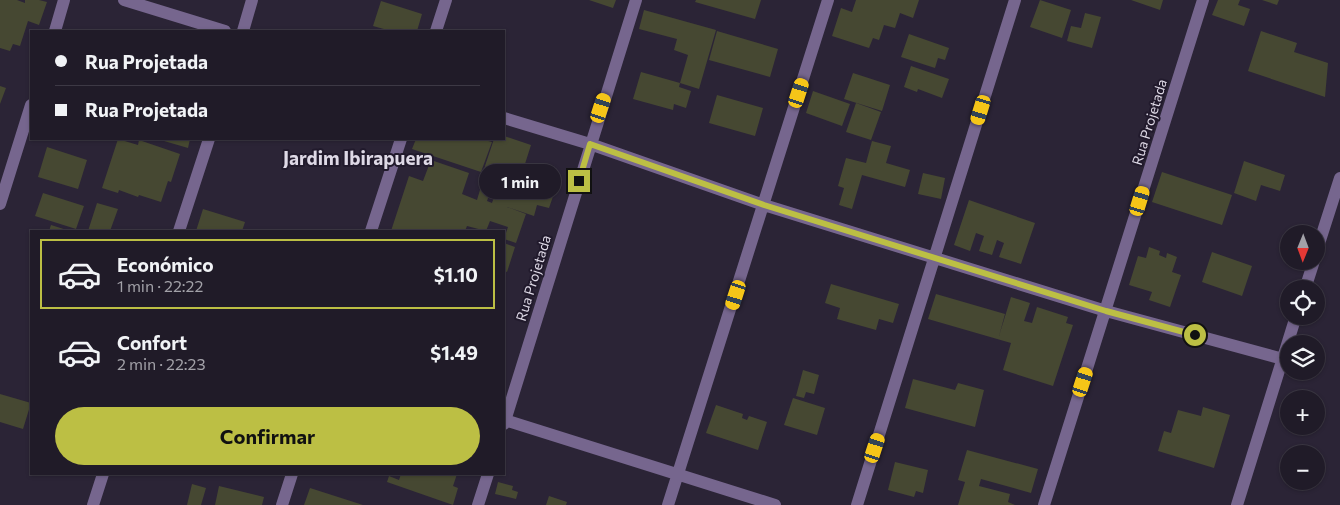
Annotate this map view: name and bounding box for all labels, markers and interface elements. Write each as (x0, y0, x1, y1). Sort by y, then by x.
text: Rua Projetada (85, 50, 208, 73)
car (787, 76, 810, 110)
street label: Rua Projetada (1128, 77, 1170, 167)
car (589, 91, 612, 125)
car (969, 93, 992, 127)
text: Rua Projetada (85, 98, 208, 121)
district label: Jardim Ibirapuera (283, 146, 433, 169)
callout: 1 min (479, 164, 562, 198)
route end (568, 170, 590, 192)
text: 1 min (501, 172, 539, 191)
car (1128, 184, 1151, 218)
north arrow (1280, 225, 1325, 270)
map controls (1280, 225, 1325, 490)
street label: Rua Projetada (512, 233, 554, 323)
icon: car (57, 252, 102, 297)
text: Económico (117, 253, 214, 276)
text: $1.10 (434, 263, 478, 286)
text: 1 min · 22:22 (117, 276, 203, 295)
car (724, 278, 747, 312)
button: locate (1280, 280, 1325, 325)
route start (1184, 324, 1206, 346)
icon: car (57, 330, 102, 375)
text: Confort (117, 331, 187, 354)
button: layers (1280, 335, 1325, 380)
text: $1.49 (430, 341, 478, 364)
text: 2 min · 22:23 (117, 354, 206, 373)
car (1071, 365, 1094, 399)
button: + (1280, 390, 1325, 435)
button: Confirmar (55, 407, 480, 465)
car (863, 431, 886, 465)
button: − (1280, 445, 1325, 490)

